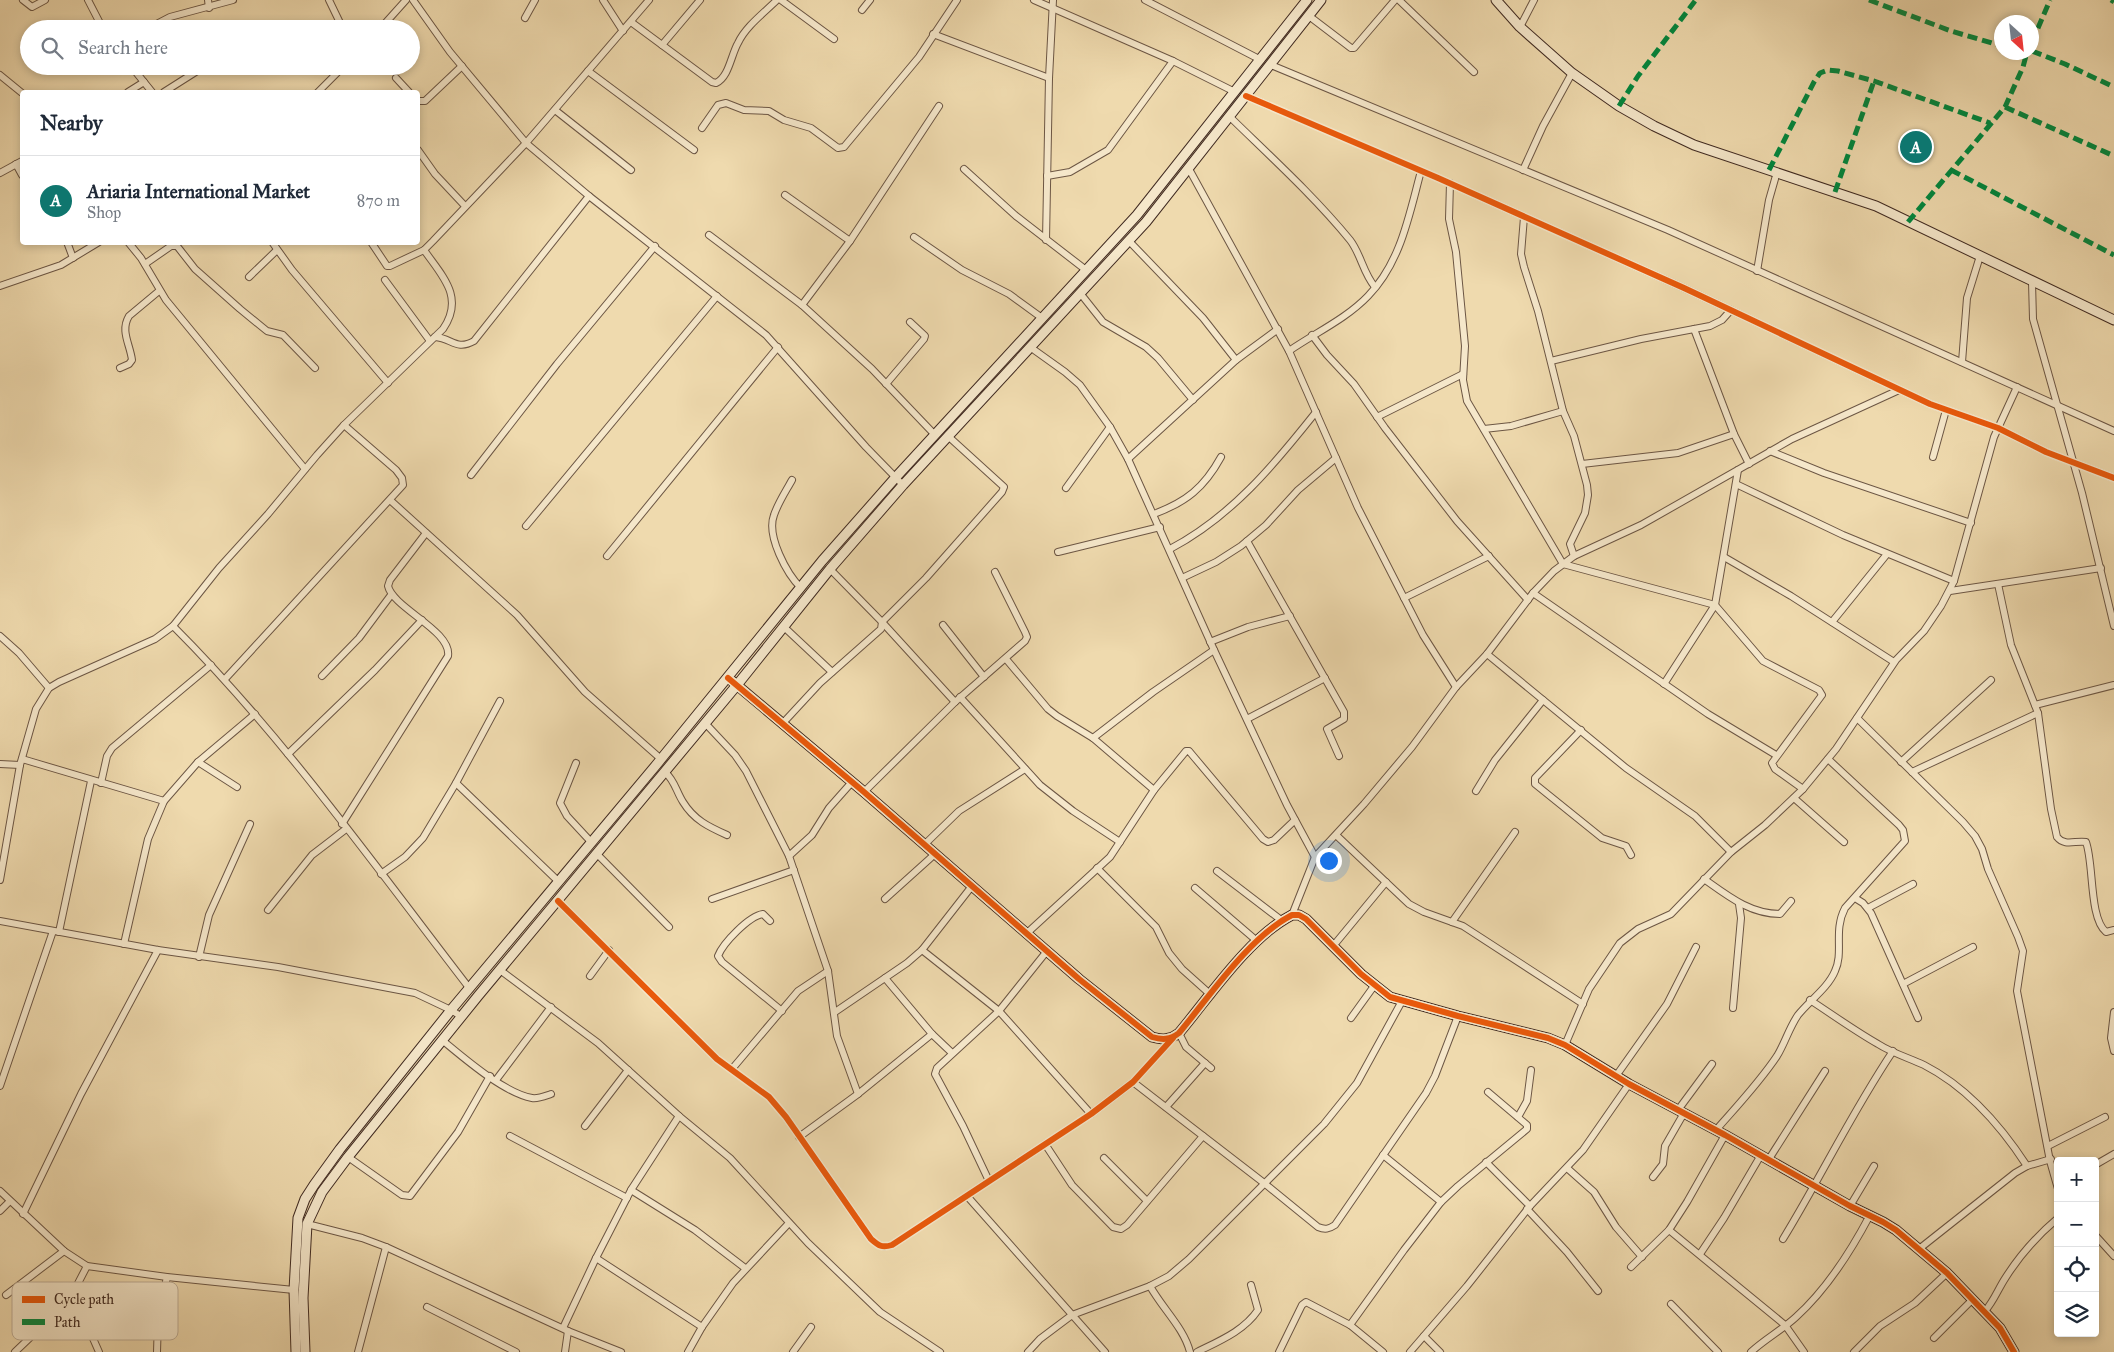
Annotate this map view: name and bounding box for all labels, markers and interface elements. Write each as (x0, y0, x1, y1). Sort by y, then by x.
north arrow (1994, 15, 2039, 60)
search box (20, 20, 420, 75)
icon: search (38, 34, 66, 62)
text: Search here (78, 36, 168, 59)
text: Nearby (40, 110, 103, 136)
pin: A (1900, 128, 1932, 166)
text: Ariaria International Market (87, 180, 310, 203)
text: A (51, 191, 61, 210)
text: 870 m (357, 191, 400, 210)
text: Shop (87, 203, 121, 222)
your location (1316, 848, 1342, 874)
map controls (2054, 1157, 2099, 1337)
button: + (2054, 1157, 2099, 1202)
button: − (2054, 1202, 2099, 1247)
button: locate (2054, 1247, 2099, 1292)
legend (12, 1282, 178, 1340)
text: Cycle path (54, 1291, 114, 1308)
button: layers (2054, 1292, 2099, 1337)
text: Path (54, 1314, 81, 1331)

